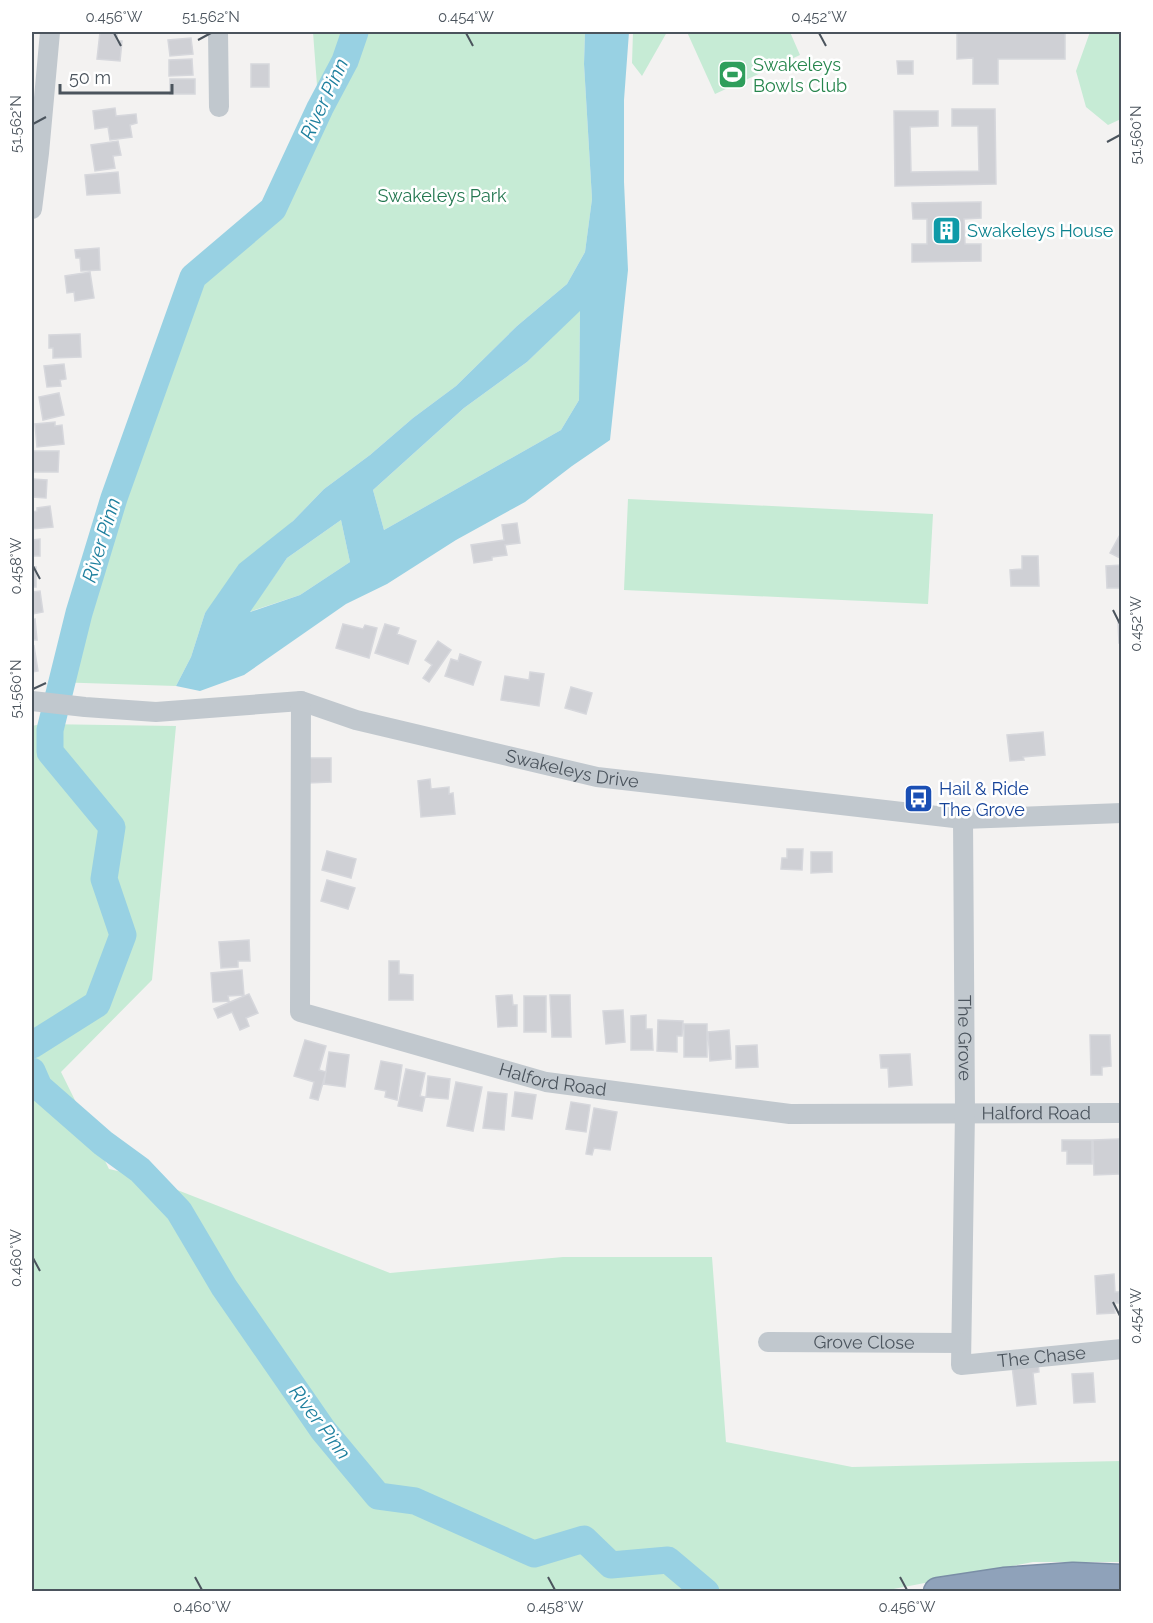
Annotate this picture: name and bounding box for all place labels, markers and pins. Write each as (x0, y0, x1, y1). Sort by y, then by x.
place label: Swakeleys Bowls Club (753, 54, 847, 96)
sports icon: Swakeleys Bowls Club (716, 59, 748, 91)
building icon: Swakeleys House (930, 215, 962, 247)
place label: Swakeleys House (967, 220, 1114, 241)
place label: Hail & Ride The Grove (939, 778, 1029, 820)
bus stop icon: Hail & Ride The Grove (902, 783, 934, 815)

